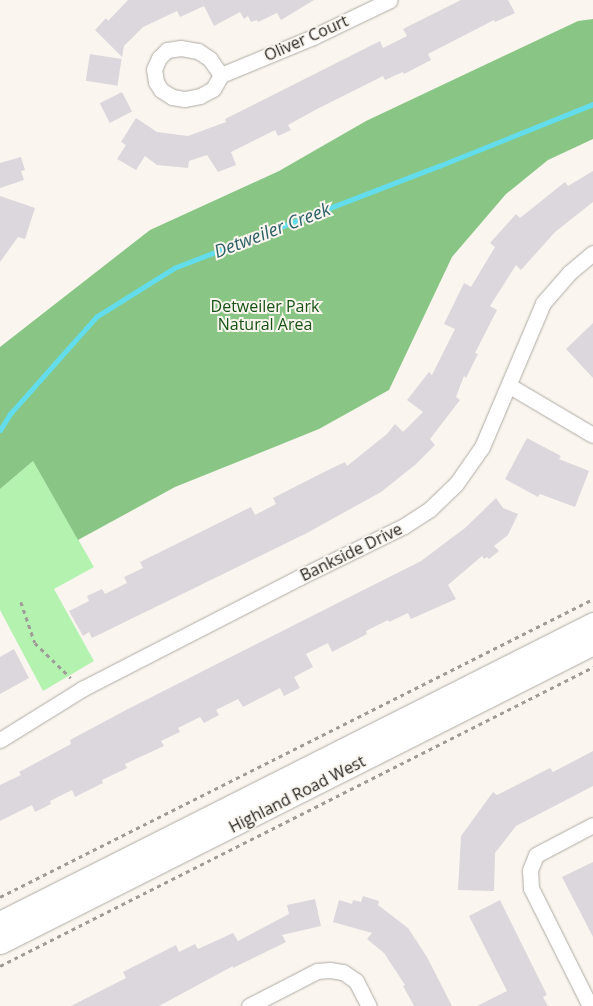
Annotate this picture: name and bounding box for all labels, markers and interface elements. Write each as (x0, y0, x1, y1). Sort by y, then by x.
street label: Oliver Court (261, 11, 351, 65)
water label: Detweiler Creek (211, 198, 333, 262)
park label: Detweiler Park Natural Area (211, 296, 319, 334)
street label: Bankside Drive (297, 519, 405, 585)
street label: Highland Road West (226, 751, 368, 837)

